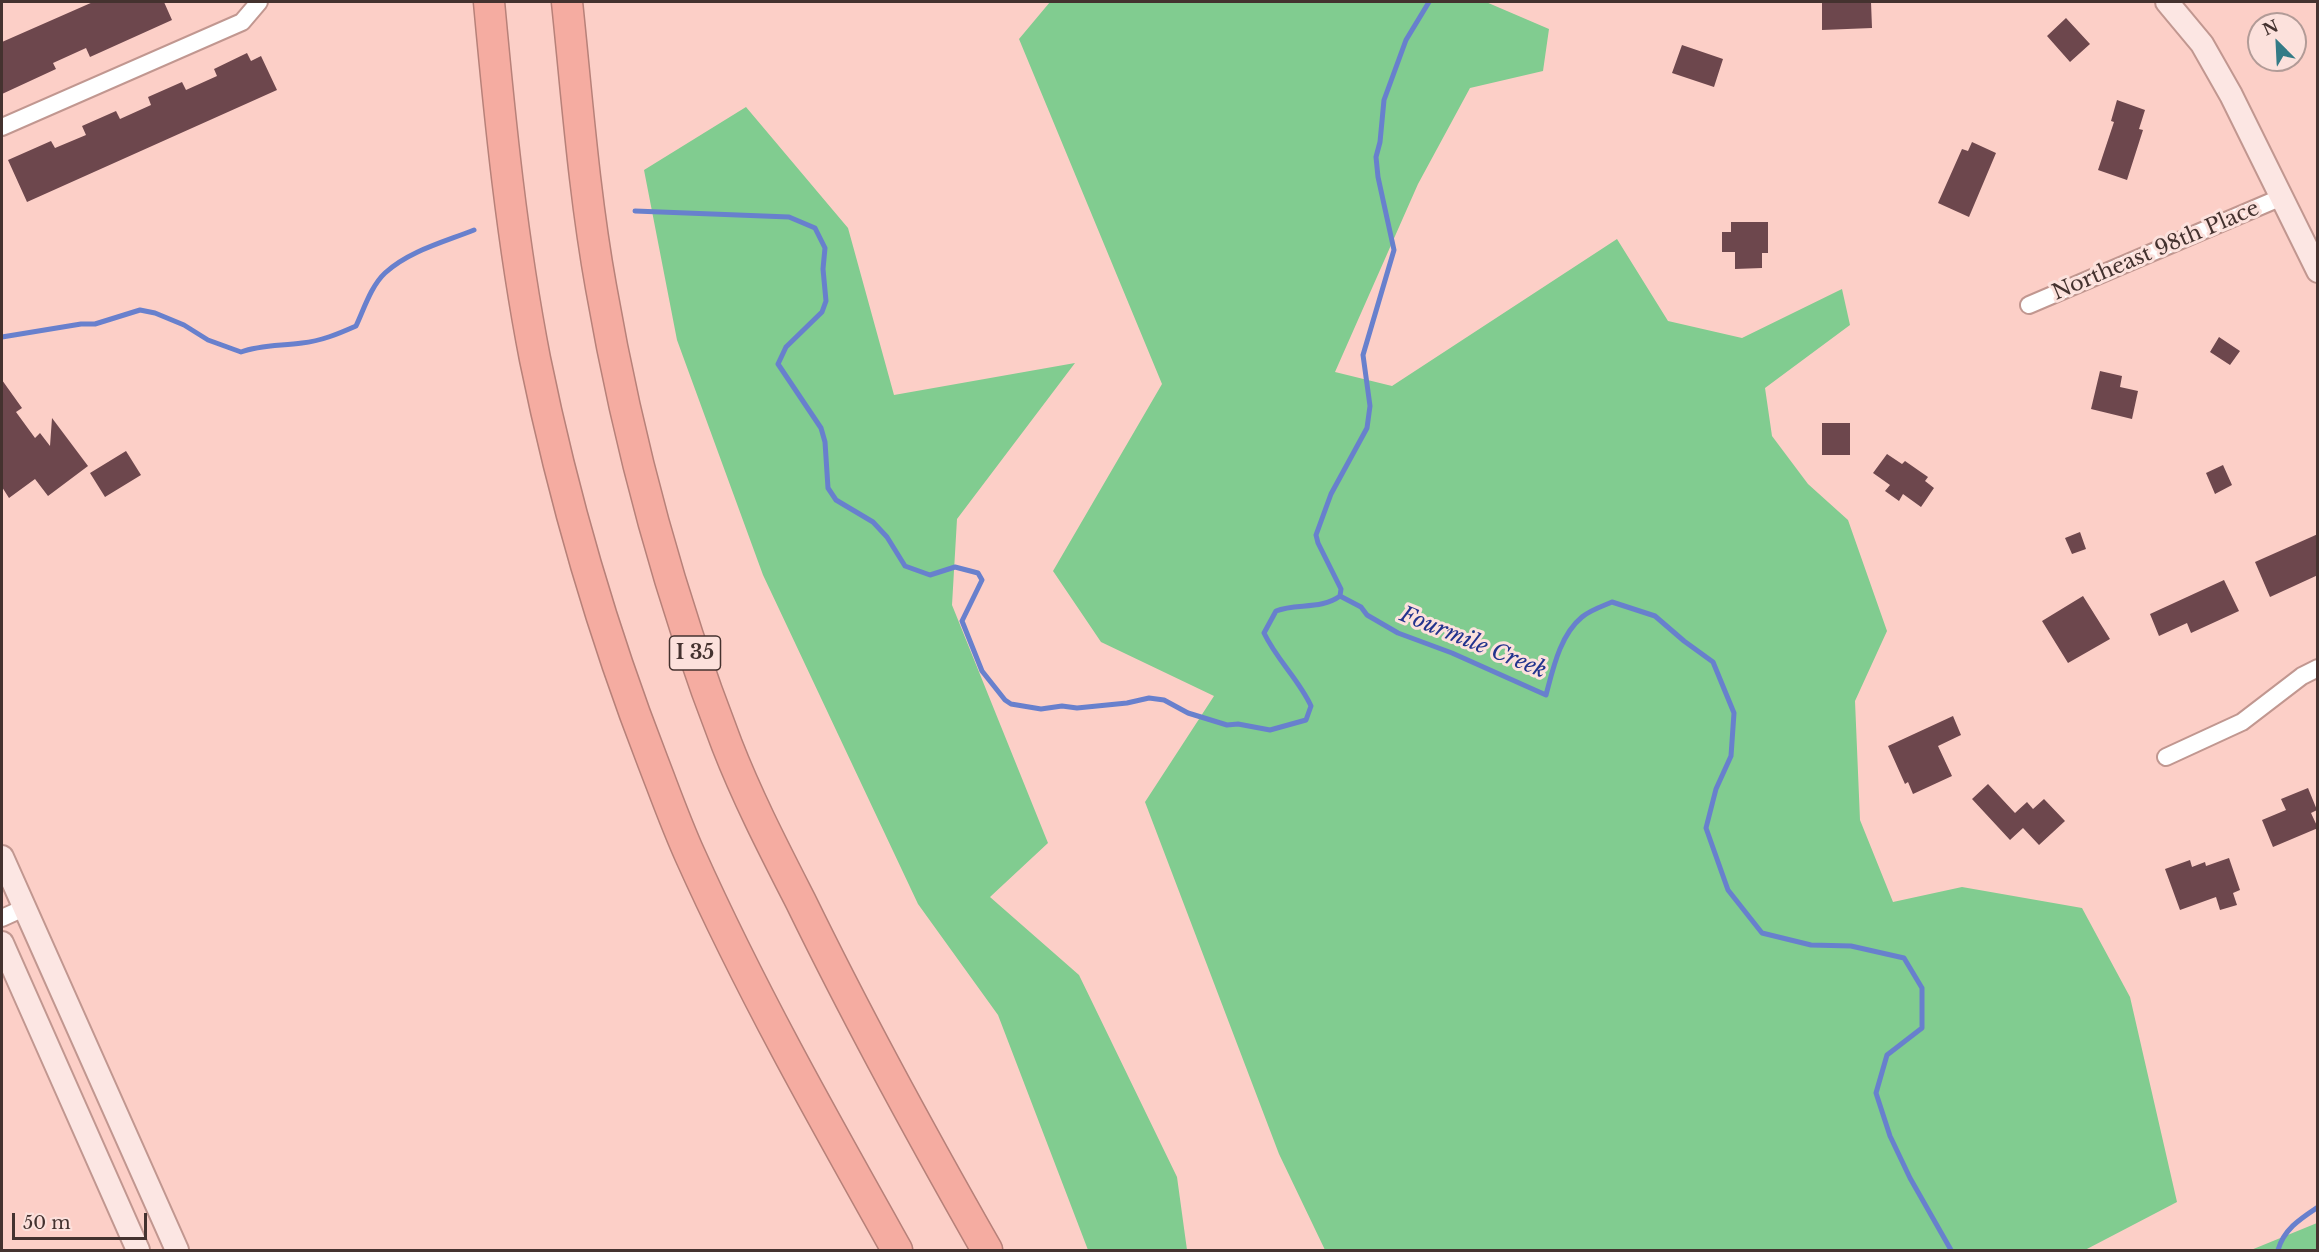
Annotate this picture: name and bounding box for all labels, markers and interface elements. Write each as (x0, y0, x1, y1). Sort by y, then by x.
north arrow (2247, 12, 2307, 72)
text: N (2260, 15, 2281, 40)
street label: Northeast 98th Place (2049, 196, 2263, 306)
water label: Fourmile Creek (1396, 602, 1550, 684)
road number: I 35 (670, 636, 720, 670)
scale bar (15, 1201, 150, 1239)
text: 50 m (23, 1212, 71, 1234)

